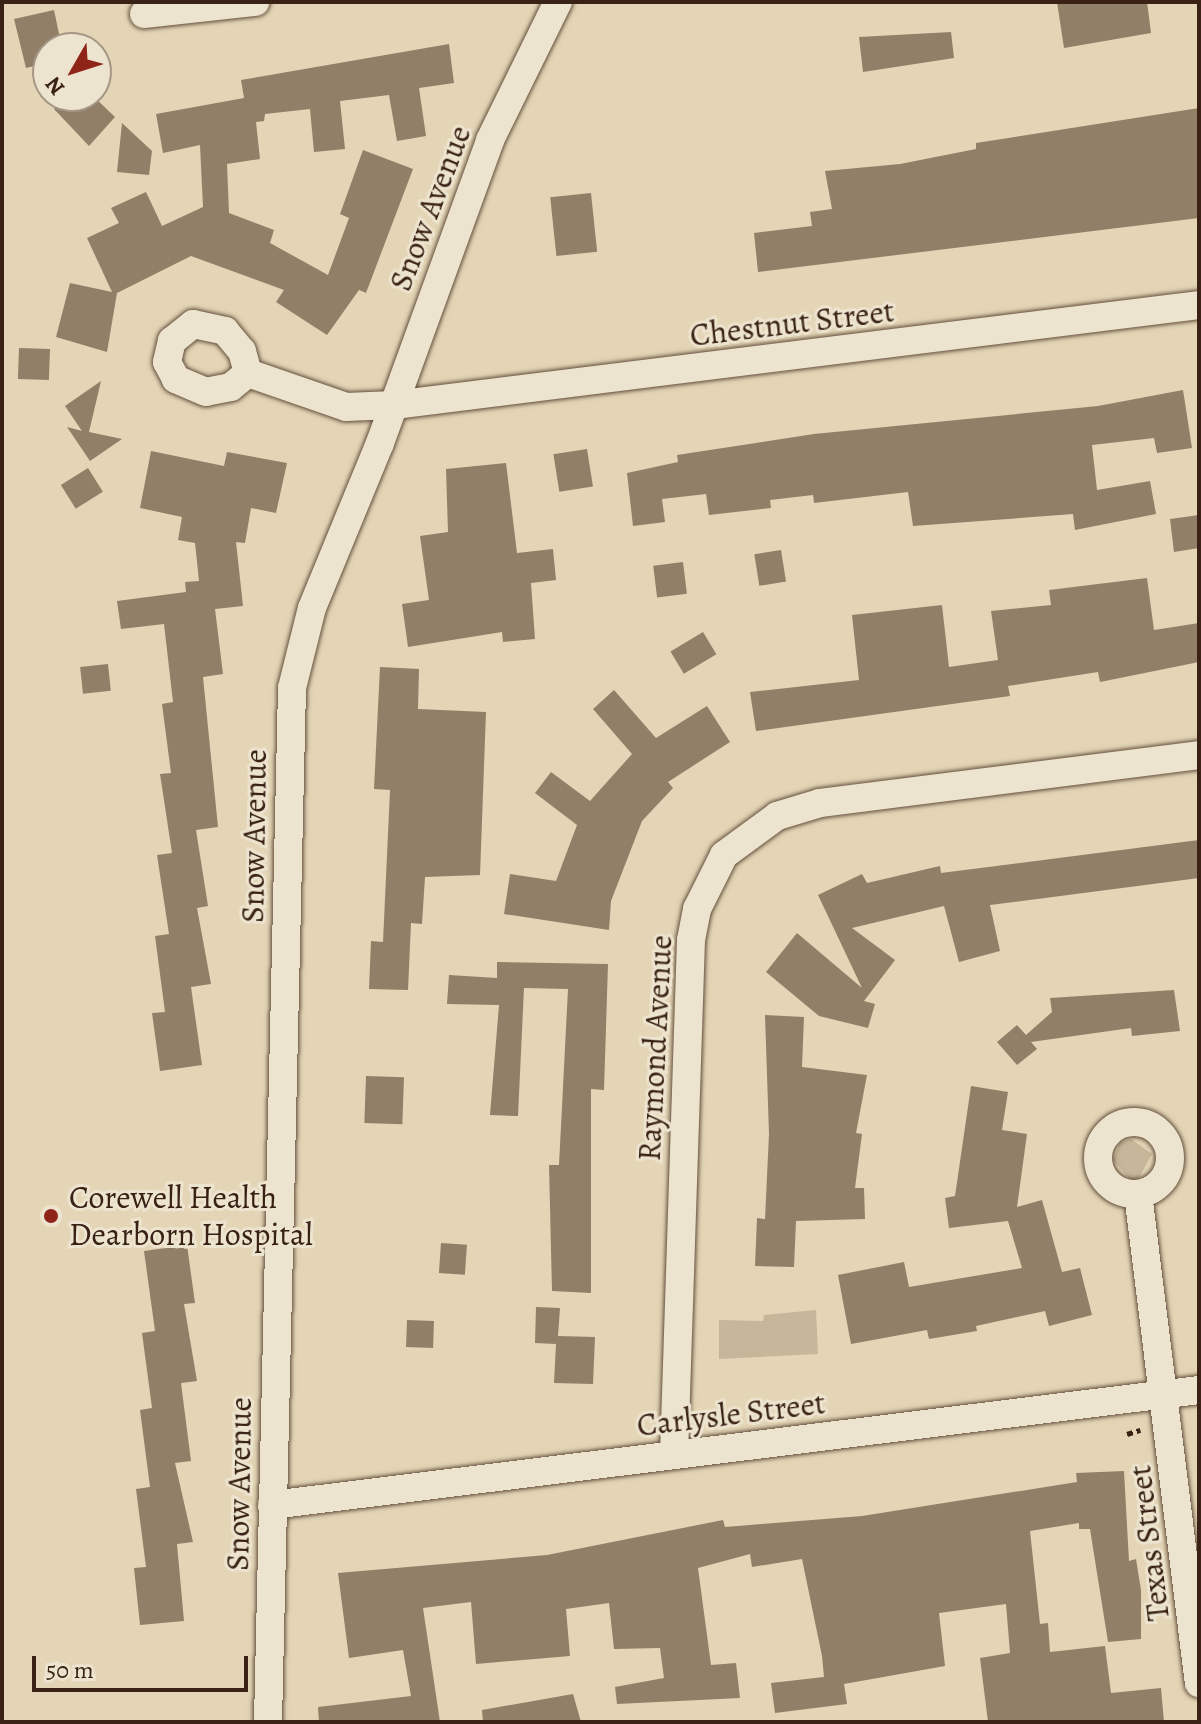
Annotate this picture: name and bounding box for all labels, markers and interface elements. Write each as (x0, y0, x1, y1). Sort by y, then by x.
north arrow (32, 32, 112, 112)
text: N (38, 70, 72, 102)
street label: Snow Avenue (381, 120, 479, 296)
street label: Chestnut Street (688, 291, 896, 355)
street label: Snow Avenue (233, 749, 275, 923)
street label: Raymond Avenue (630, 934, 680, 1162)
place label: Corewell Health Dearborn Hospital (69, 1179, 313, 1254)
marker: Corewell Health Dearborn Hospital (40, 1205, 62, 1227)
street label: Carlysle Street (635, 1383, 827, 1445)
street label: Snow Avenue (218, 1397, 260, 1571)
street label: Texas Street (1120, 1463, 1178, 1623)
scale bar (36, 1640, 252, 1690)
text: 50 m (46, 1654, 94, 1686)

